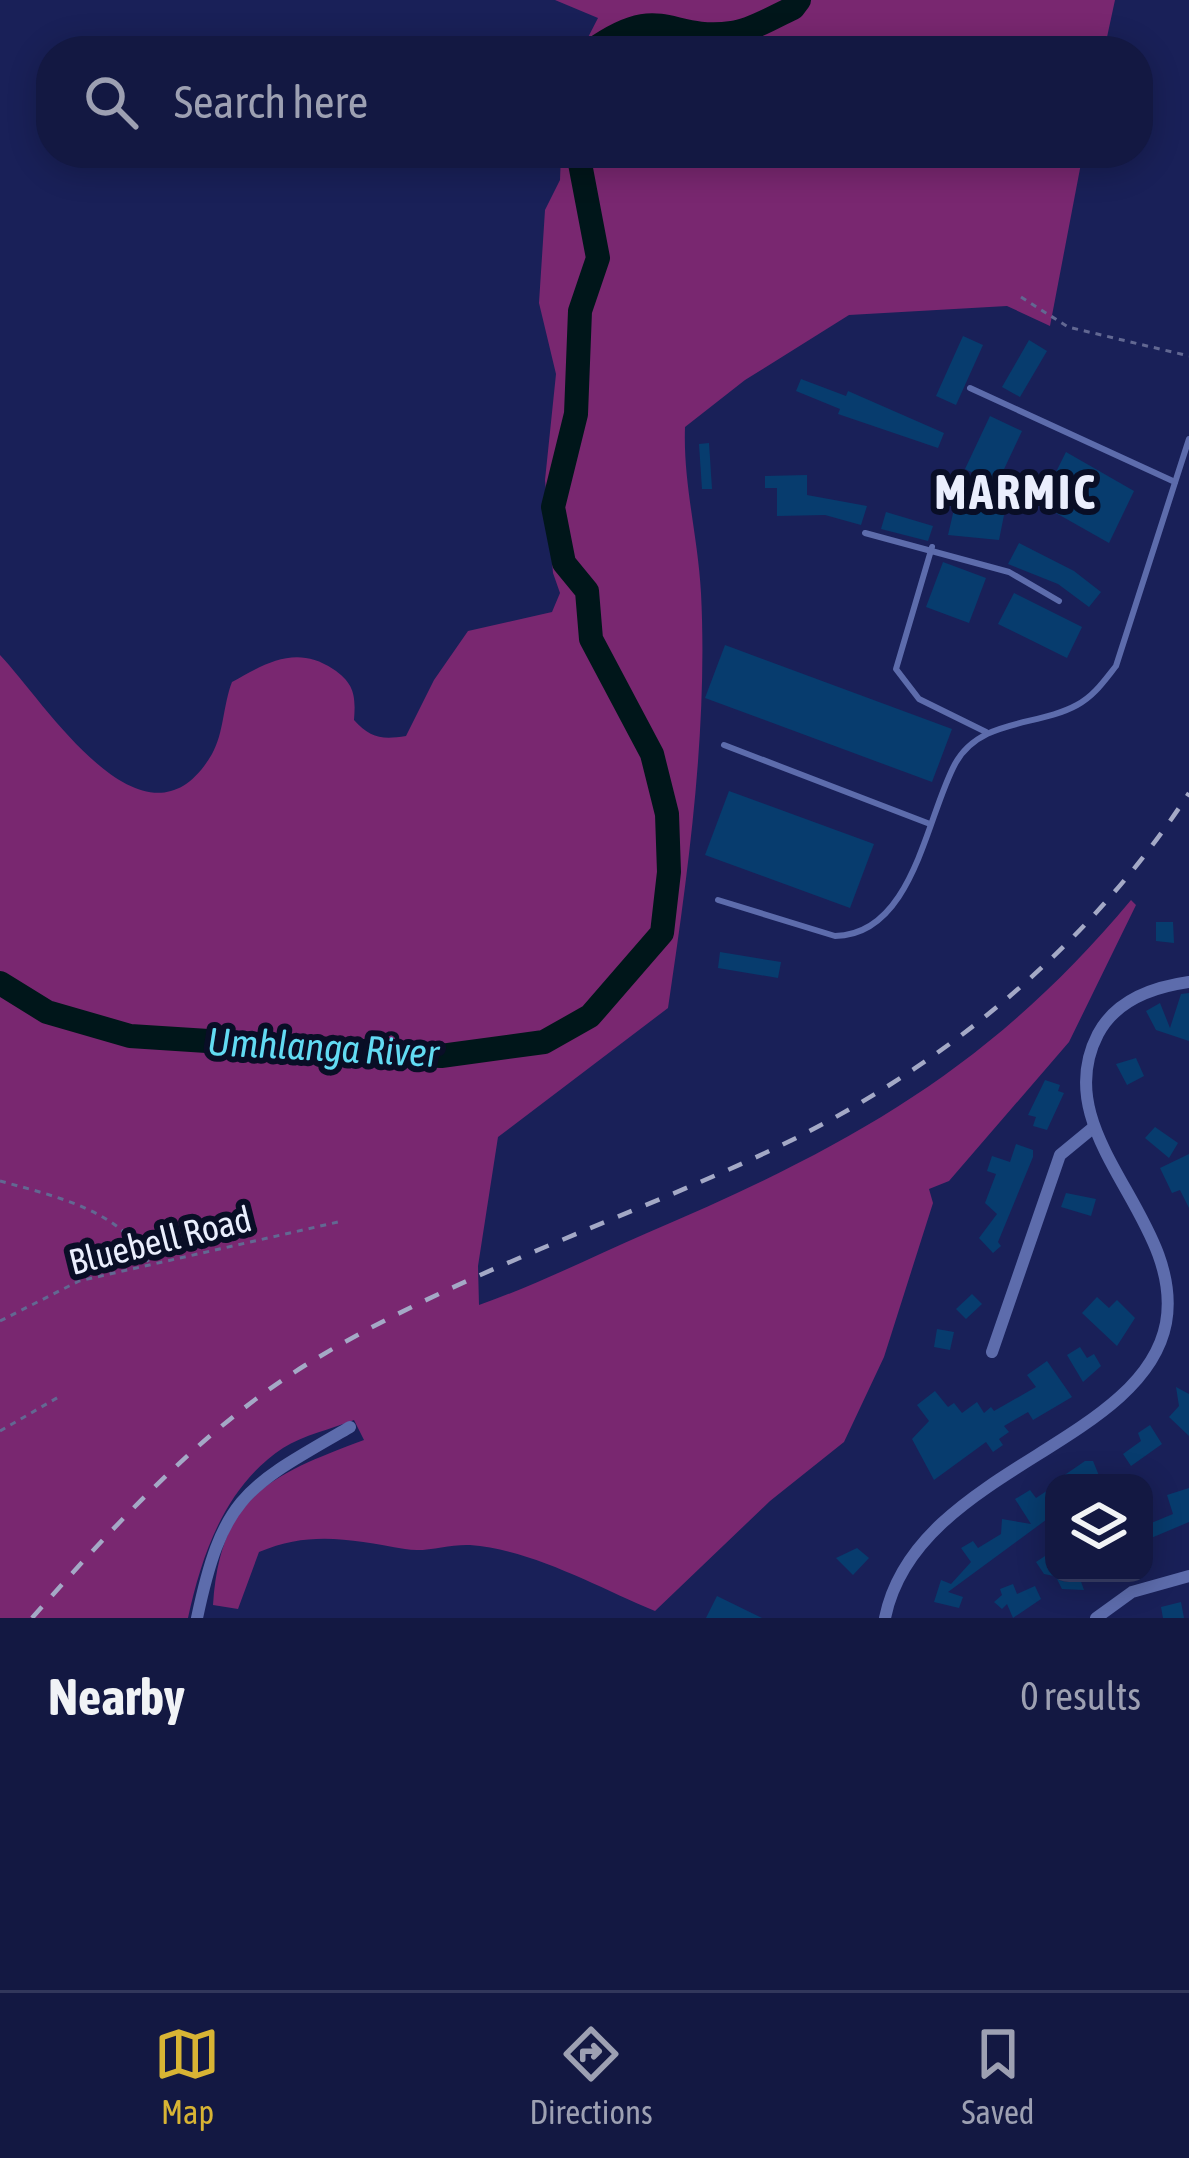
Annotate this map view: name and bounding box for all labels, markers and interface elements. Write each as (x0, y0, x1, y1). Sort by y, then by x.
search box (36, 36, 1153, 168)
icon: search (78, 69, 144, 135)
text: Search here (174, 76, 368, 128)
district label: MARMIC (934, 464, 1098, 519)
water label: Umhlanga River (206, 1019, 441, 1075)
street label: Bluebell Road (64, 1197, 256, 1283)
map controls (1045, 1474, 1153, 1582)
button: layers (1045, 1474, 1153, 1582)
text: Nearby (48, 1667, 185, 1726)
text: 0 results (1020, 1674, 1141, 1718)
tab: Map (154, 2021, 220, 2131)
tab: Directions (529, 2021, 653, 2131)
tab: Saved (962, 2021, 1034, 2131)

